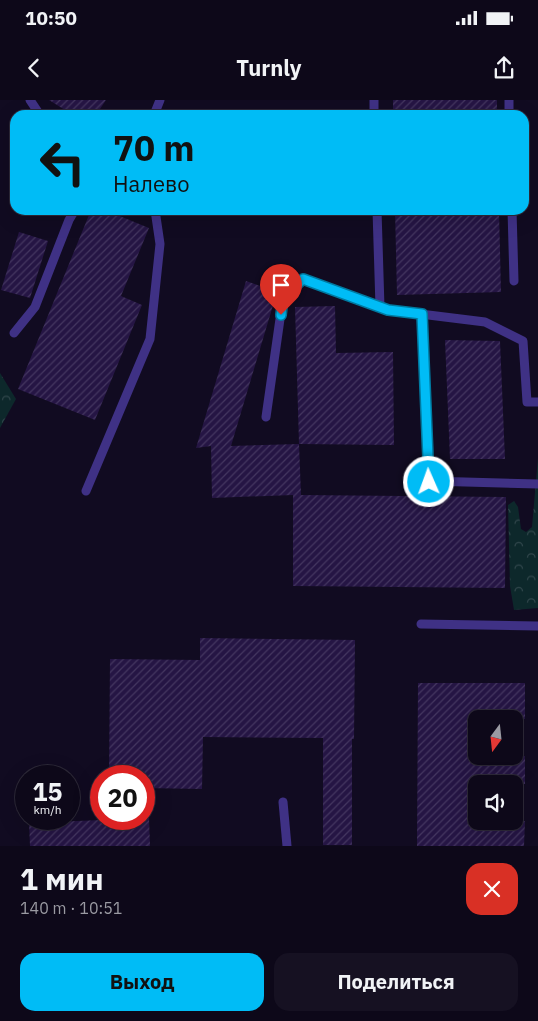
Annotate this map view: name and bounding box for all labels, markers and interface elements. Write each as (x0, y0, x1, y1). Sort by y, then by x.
text: 10:50 (25, 6, 77, 30)
text: Turnly (236, 53, 302, 82)
icon: back (20, 54, 48, 82)
icon: share (490, 54, 518, 82)
text: 70 m (113, 125, 195, 171)
icon: left (30, 130, 95, 195)
text: Налево (113, 169, 190, 198)
pin (260, 264, 302, 315)
icon: arrive (267, 271, 295, 299)
position arrow (402, 455, 454, 507)
north arrow (468, 710, 522, 765)
map controls (468, 710, 523, 830)
speed limit sign: 20 (90, 765, 155, 830)
text: 15 (32, 775, 63, 808)
button: sound (468, 775, 523, 830)
text: km/h (33, 802, 62, 817)
text: 1 мин (20, 859, 104, 898)
button: close (466, 863, 518, 915)
text: 140 m · 10:51 (20, 898, 122, 918)
button: Выход (20, 953, 264, 1011)
button: Поделиться (274, 953, 518, 1011)

